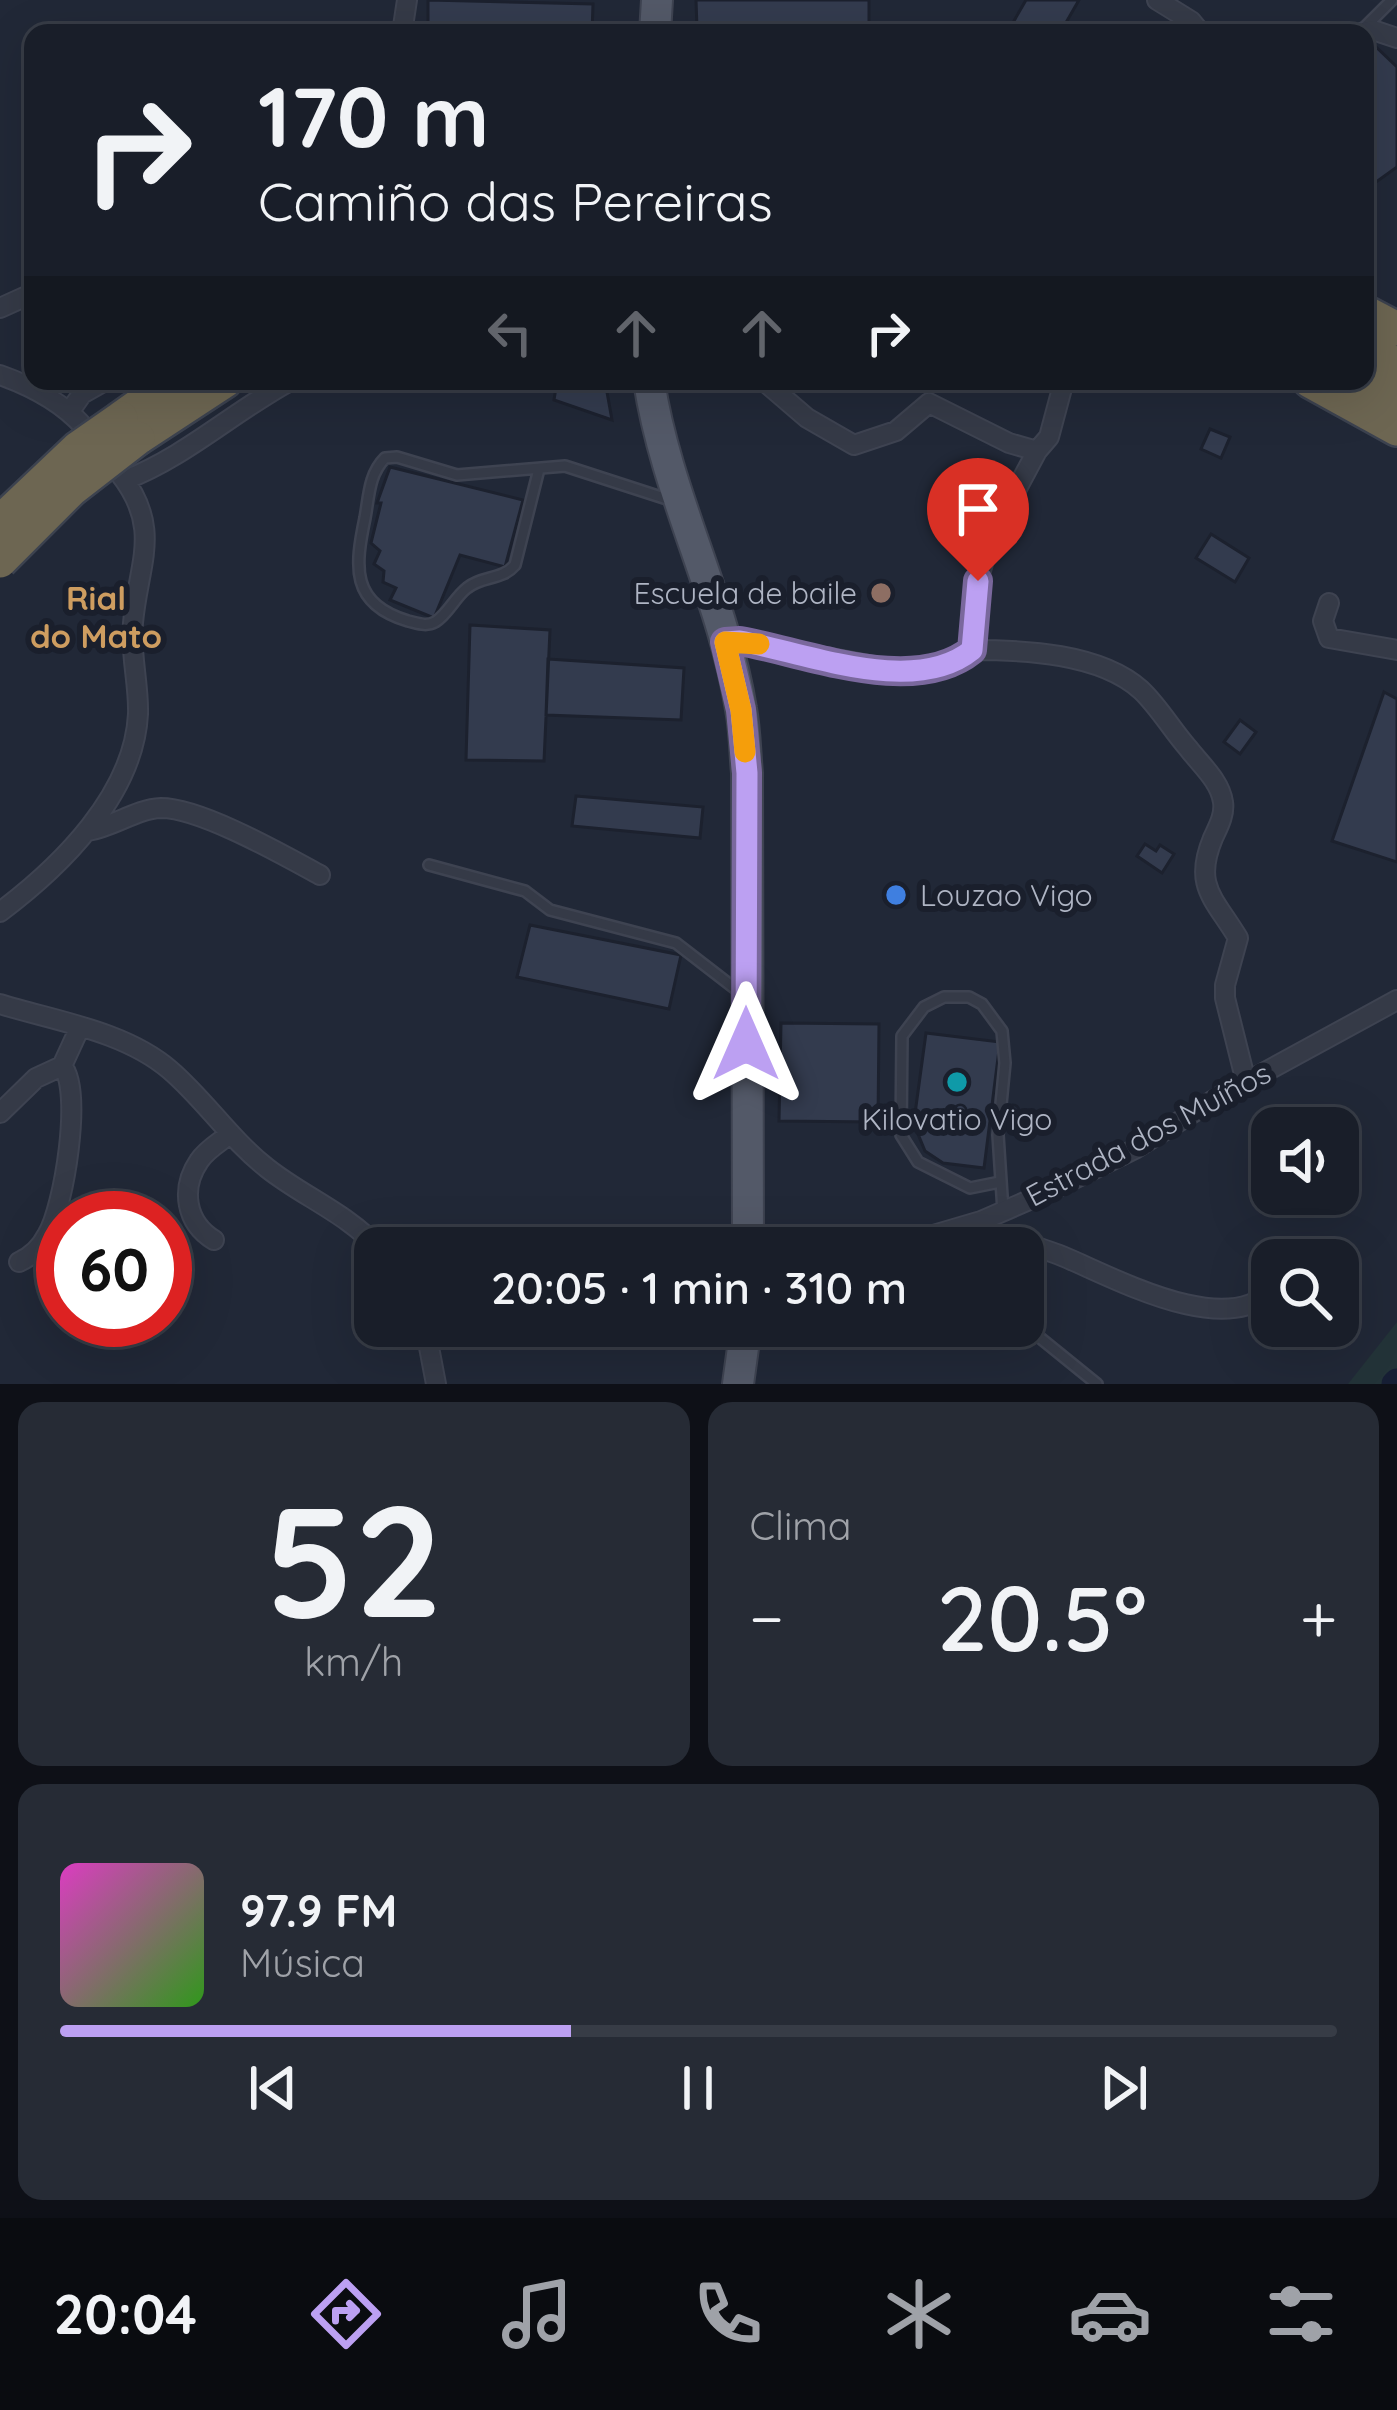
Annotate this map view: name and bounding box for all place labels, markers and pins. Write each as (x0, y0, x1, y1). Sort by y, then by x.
pin (927, 458, 1029, 581)
place label: Escuela de baile (633, 574, 857, 612)
marker: Escuela de baile (868, 580, 894, 606)
place label: Louzao Vigo (920, 876, 1093, 914)
marker: Louzao Vigo (883, 882, 909, 908)
marker: Kilovatio Vigo (944, 1069, 970, 1095)
place label: Kilovatio Vigo (862, 1100, 1052, 1138)

